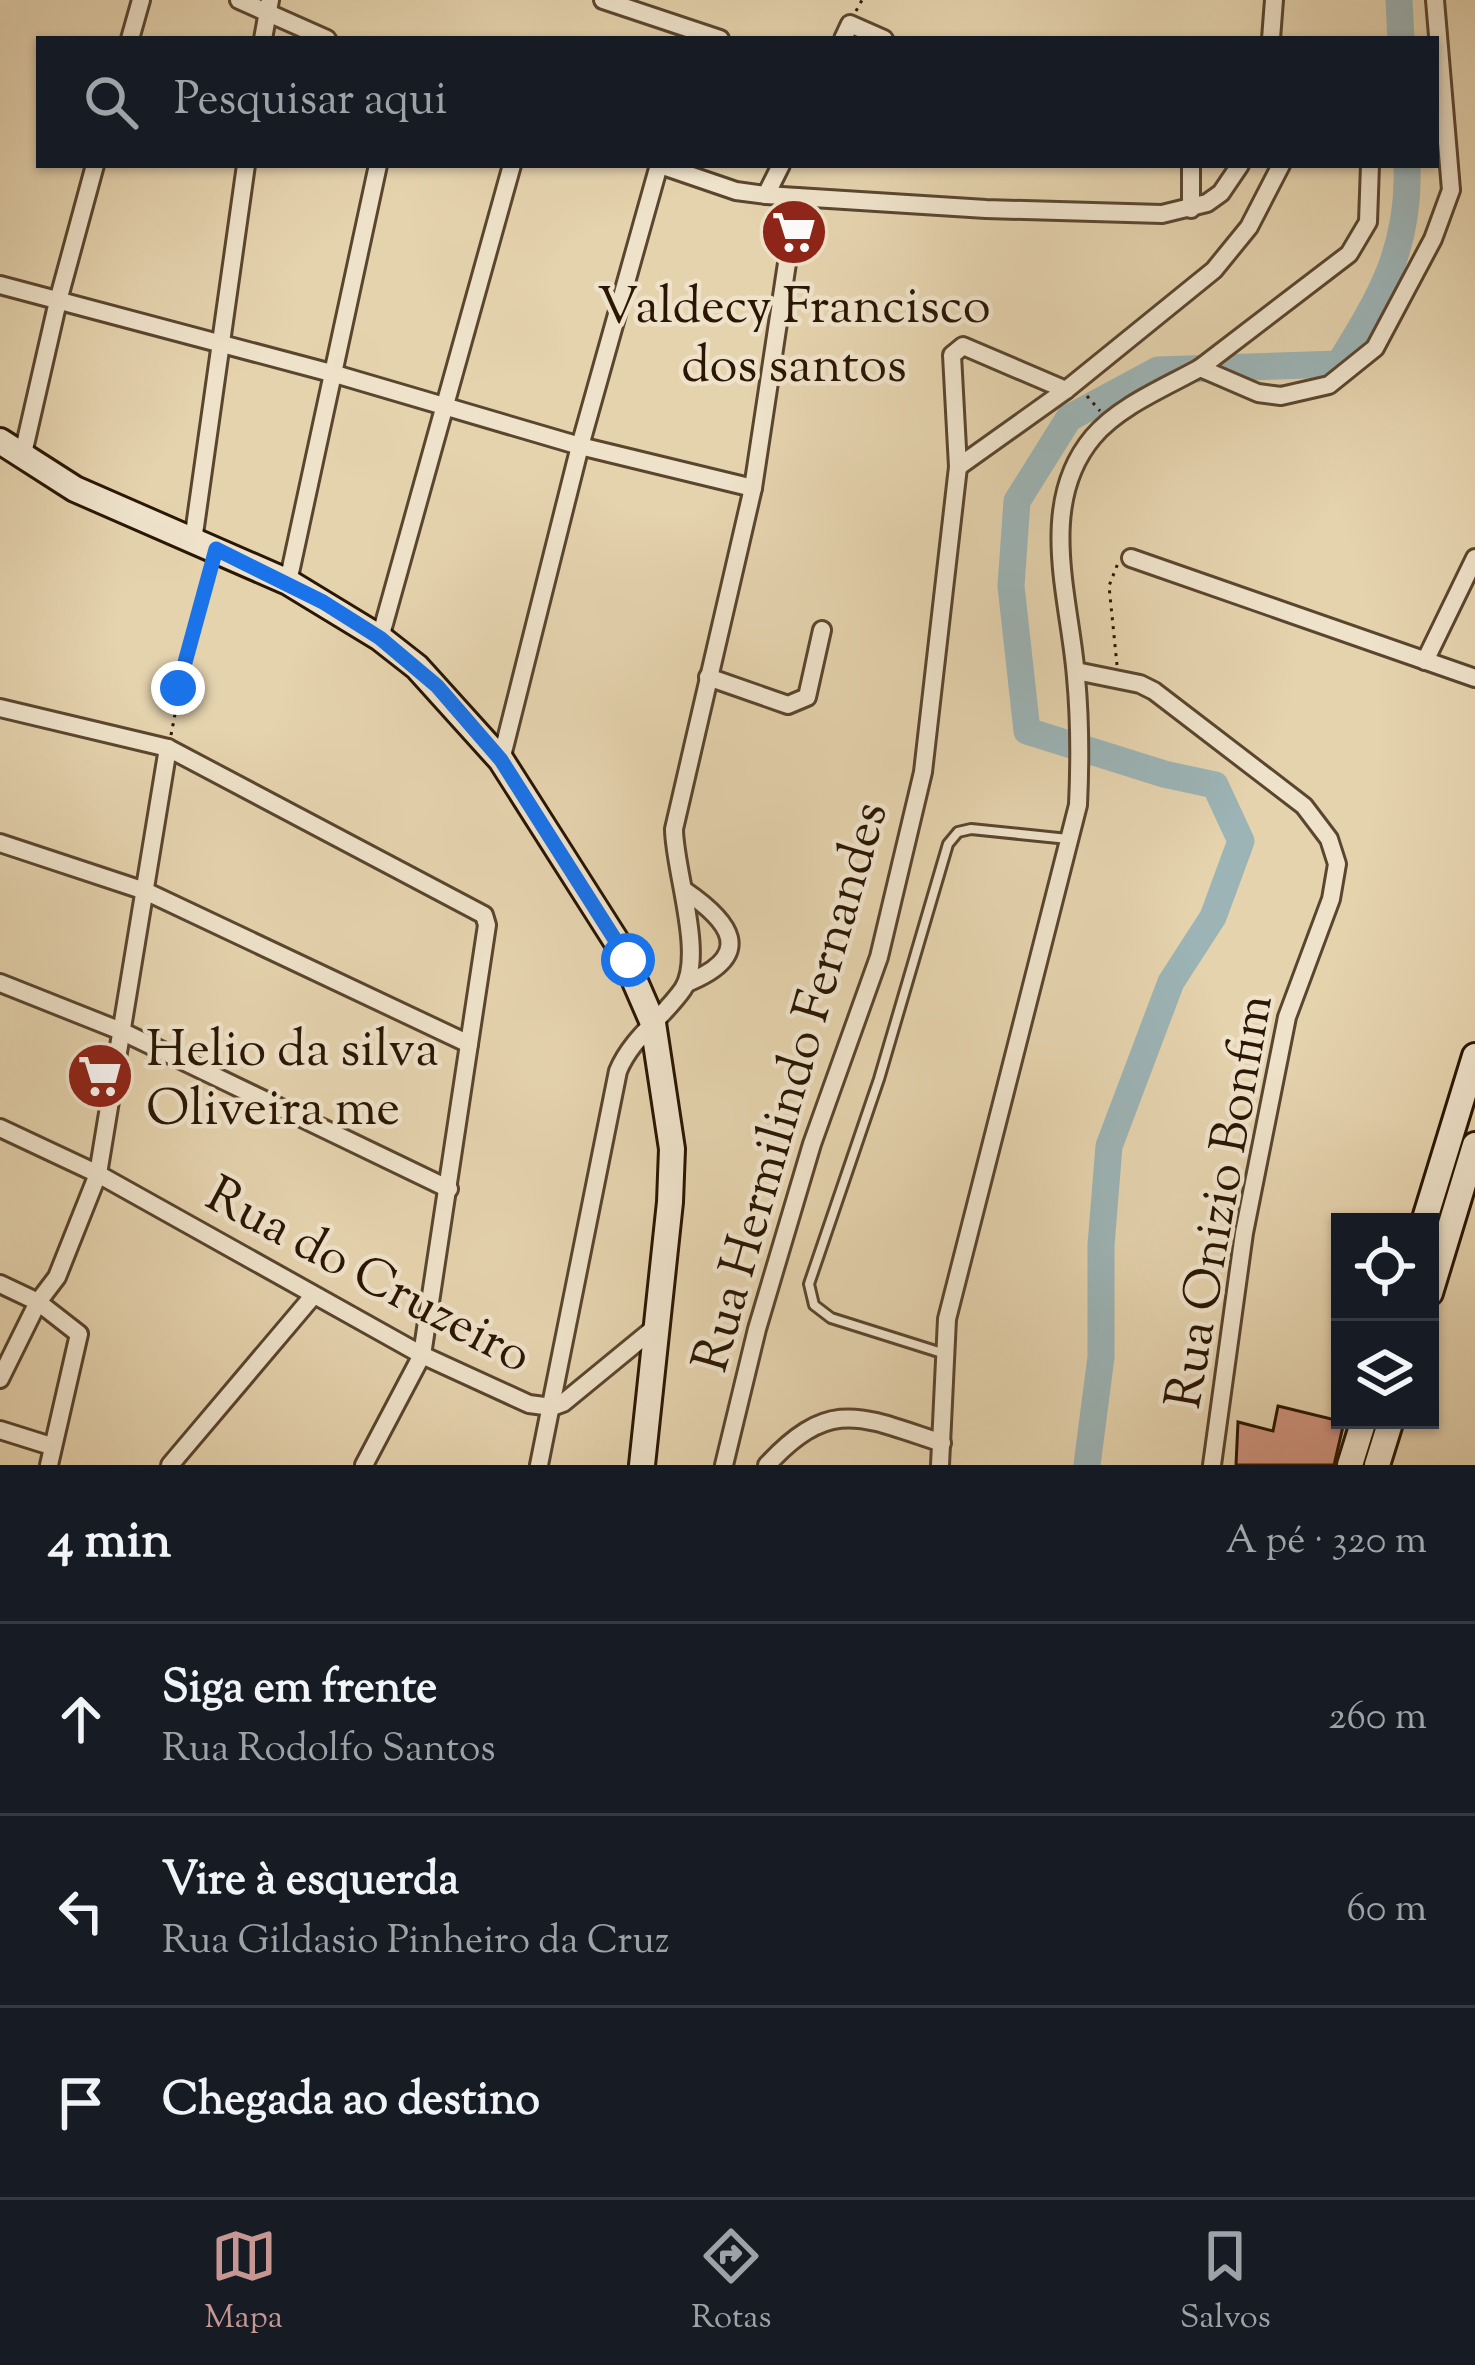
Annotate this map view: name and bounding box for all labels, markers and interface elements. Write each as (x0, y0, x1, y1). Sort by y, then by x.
search box (36, 36, 1439, 168)
icon: search (78, 69, 144, 135)
text: Pesquisar aqui (174, 70, 447, 135)
supermarket icon: Valdecy Francisco dos santos (759, 197, 829, 267)
place label: Valdecy Francisco dos santos (597, 273, 991, 405)
route end (151, 661, 205, 715)
street label: Rua Hermilindo Fernandes (677, 794, 910, 1381)
route start (601, 933, 655, 987)
street label: Rua Onizio Bonfim (1150, 989, 1295, 1415)
place label: Helio da silva Oliveira me (146, 1016, 439, 1148)
supermarket icon: Helio da silva Oliveira me (65, 1041, 135, 1111)
street label: Rua do Cruzeiro (192, 1161, 543, 1394)
map controls (1331, 1213, 1439, 1429)
button: locate (1331, 1213, 1439, 1321)
button: layers (1331, 1321, 1439, 1429)
text: 4 min (48, 1507, 171, 1580)
text: A pé · 320 m (1226, 1515, 1427, 1571)
text: Siga em frente (162, 1658, 437, 1723)
icon: ahead (48, 1686, 114, 1752)
text: 260 m (1328, 1691, 1427, 1747)
text: Rua Rodolfo Santos (162, 1723, 496, 1779)
text: Vire à esquerda (162, 1850, 459, 1915)
icon: left (48, 1878, 114, 1944)
text: 60 m (1346, 1883, 1427, 1939)
text: Rua Gildasio Pinheiro da Cruz (162, 1915, 669, 1971)
icon: arrive (48, 2070, 114, 2136)
text: Chegada ao destino (162, 2070, 540, 2135)
tab: Mapa (204, 2223, 283, 2343)
tab: Rotas (691, 2223, 771, 2343)
tab: Salvos (1180, 2223, 1271, 2343)

